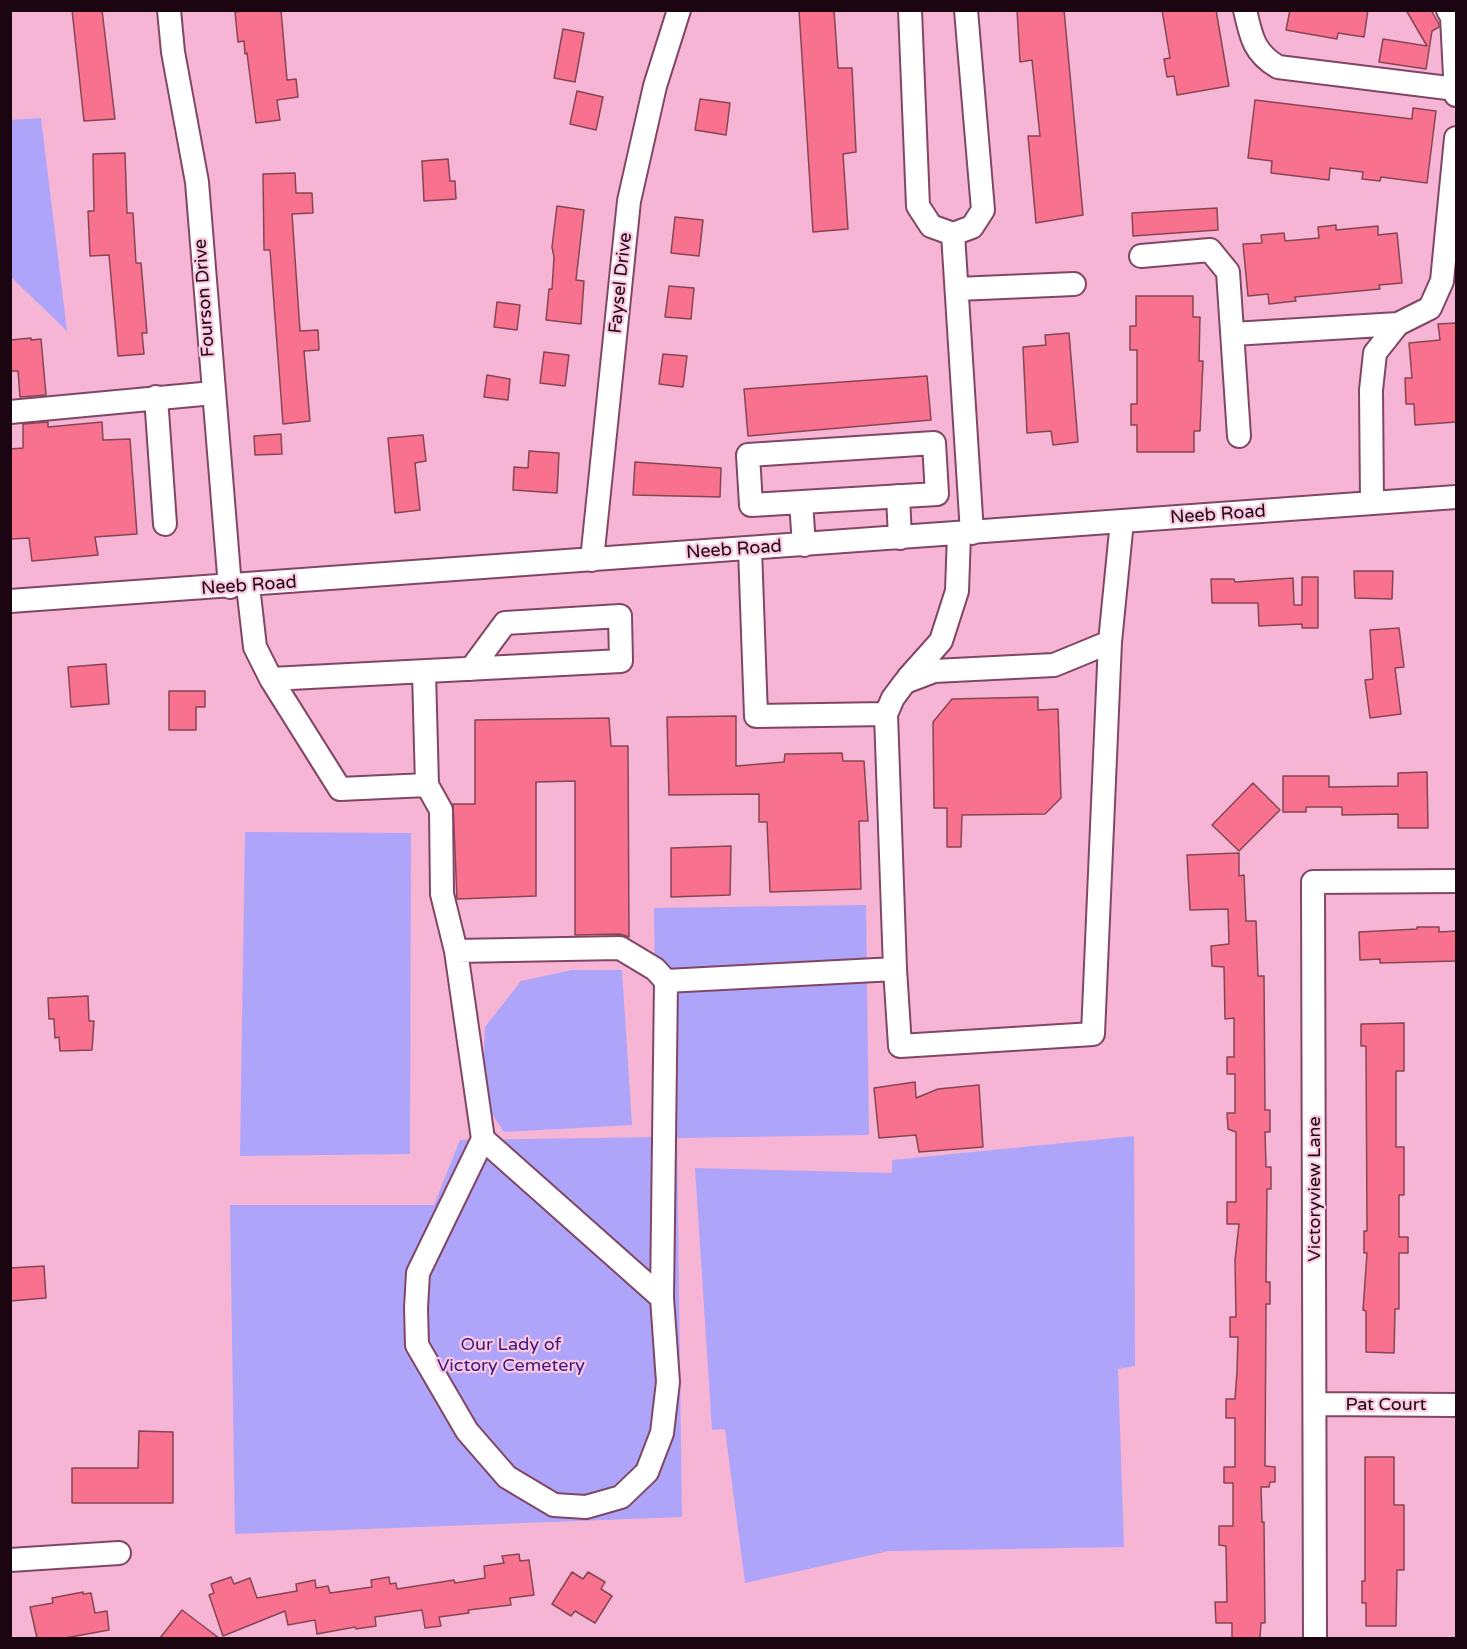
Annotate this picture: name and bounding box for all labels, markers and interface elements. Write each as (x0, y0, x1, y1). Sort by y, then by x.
street label: Faysel Drive (605, 231, 637, 335)
street label: Fourson Drive (190, 238, 220, 358)
street label: Neeb Road (1169, 501, 1267, 529)
street label: Neeb Road (685, 536, 783, 564)
street label: Neeb Road (200, 572, 298, 600)
street label: Victoryview Lane (1304, 1116, 1326, 1262)
park label: Our Lady of Victory Cemetery (437, 1334, 585, 1376)
street label: Pat Court (1346, 1394, 1426, 1416)

